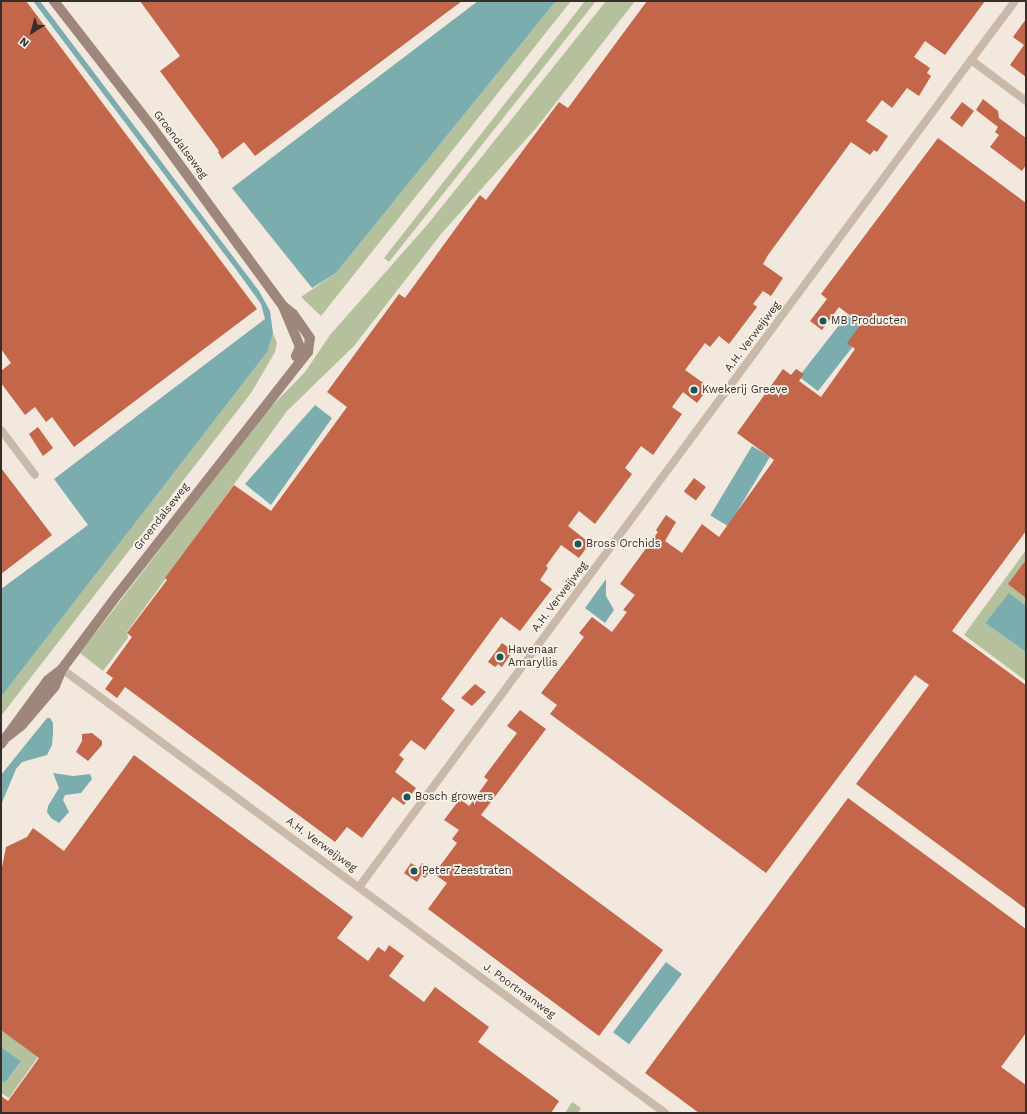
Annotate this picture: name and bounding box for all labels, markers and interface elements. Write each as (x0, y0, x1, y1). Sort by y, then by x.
north arrow (12, 12, 52, 52)
text: N (17, 34, 32, 50)
street label: Groendalseweg (150, 108, 210, 182)
street label: A.H. Verweijweg (722, 299, 784, 375)
place label: MB Producten (831, 314, 907, 328)
marker: MB Producten (818, 316, 828, 326)
place label: Kwekerij Greeve (702, 383, 788, 397)
marker: Kwekerij Greeve (689, 385, 699, 395)
street label: Groendalseweg (132, 481, 192, 553)
place label: Bross Orchids (586, 537, 661, 551)
marker: Bross Orchids (573, 539, 583, 549)
street label: A.H. Verweijweg (529, 559, 591, 635)
place label: Havenaar Amaryllis (508, 644, 558, 670)
marker: Havenaar Amaryllis (495, 652, 505, 662)
place label: Bosch growers (415, 790, 493, 804)
marker: Bosch growers (402, 792, 412, 802)
street label: A.H. Verweijweg (283, 815, 359, 875)
place label: Peter Zeestraten (422, 864, 512, 878)
marker: Peter Zeestraten (409, 866, 419, 876)
street label: J. Poortmanweg (480, 960, 558, 1022)

